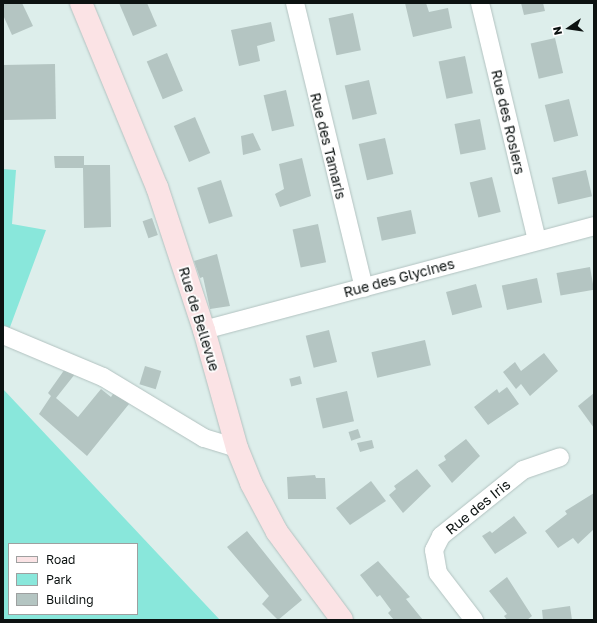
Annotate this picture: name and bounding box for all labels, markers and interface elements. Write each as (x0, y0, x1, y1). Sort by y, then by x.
north arrow (549, 8, 589, 48)
text: N (550, 25, 564, 36)
street label: Rue des Rosiers (488, 68, 528, 176)
street label: Rue des Tamaris (307, 91, 349, 201)
street label: Rue des Glycines (342, 255, 456, 301)
street label: Rue de Bellevue (175, 265, 223, 373)
street label: Rue des Iris (442, 476, 514, 538)
legend (8, 543, 138, 615)
text: Road (46, 552, 75, 567)
text: Park (46, 572, 72, 587)
text: Building (46, 592, 94, 607)

